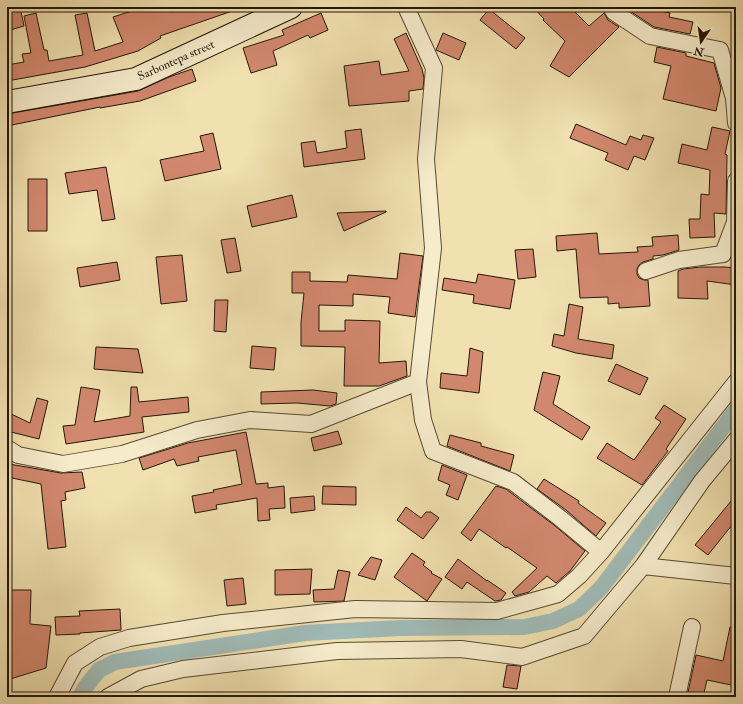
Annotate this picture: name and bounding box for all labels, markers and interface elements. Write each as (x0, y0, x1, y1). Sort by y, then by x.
north arrow (681, 22, 721, 62)
street label: Sarbontepa street (135, 37, 217, 84)
text: N (691, 44, 706, 59)

